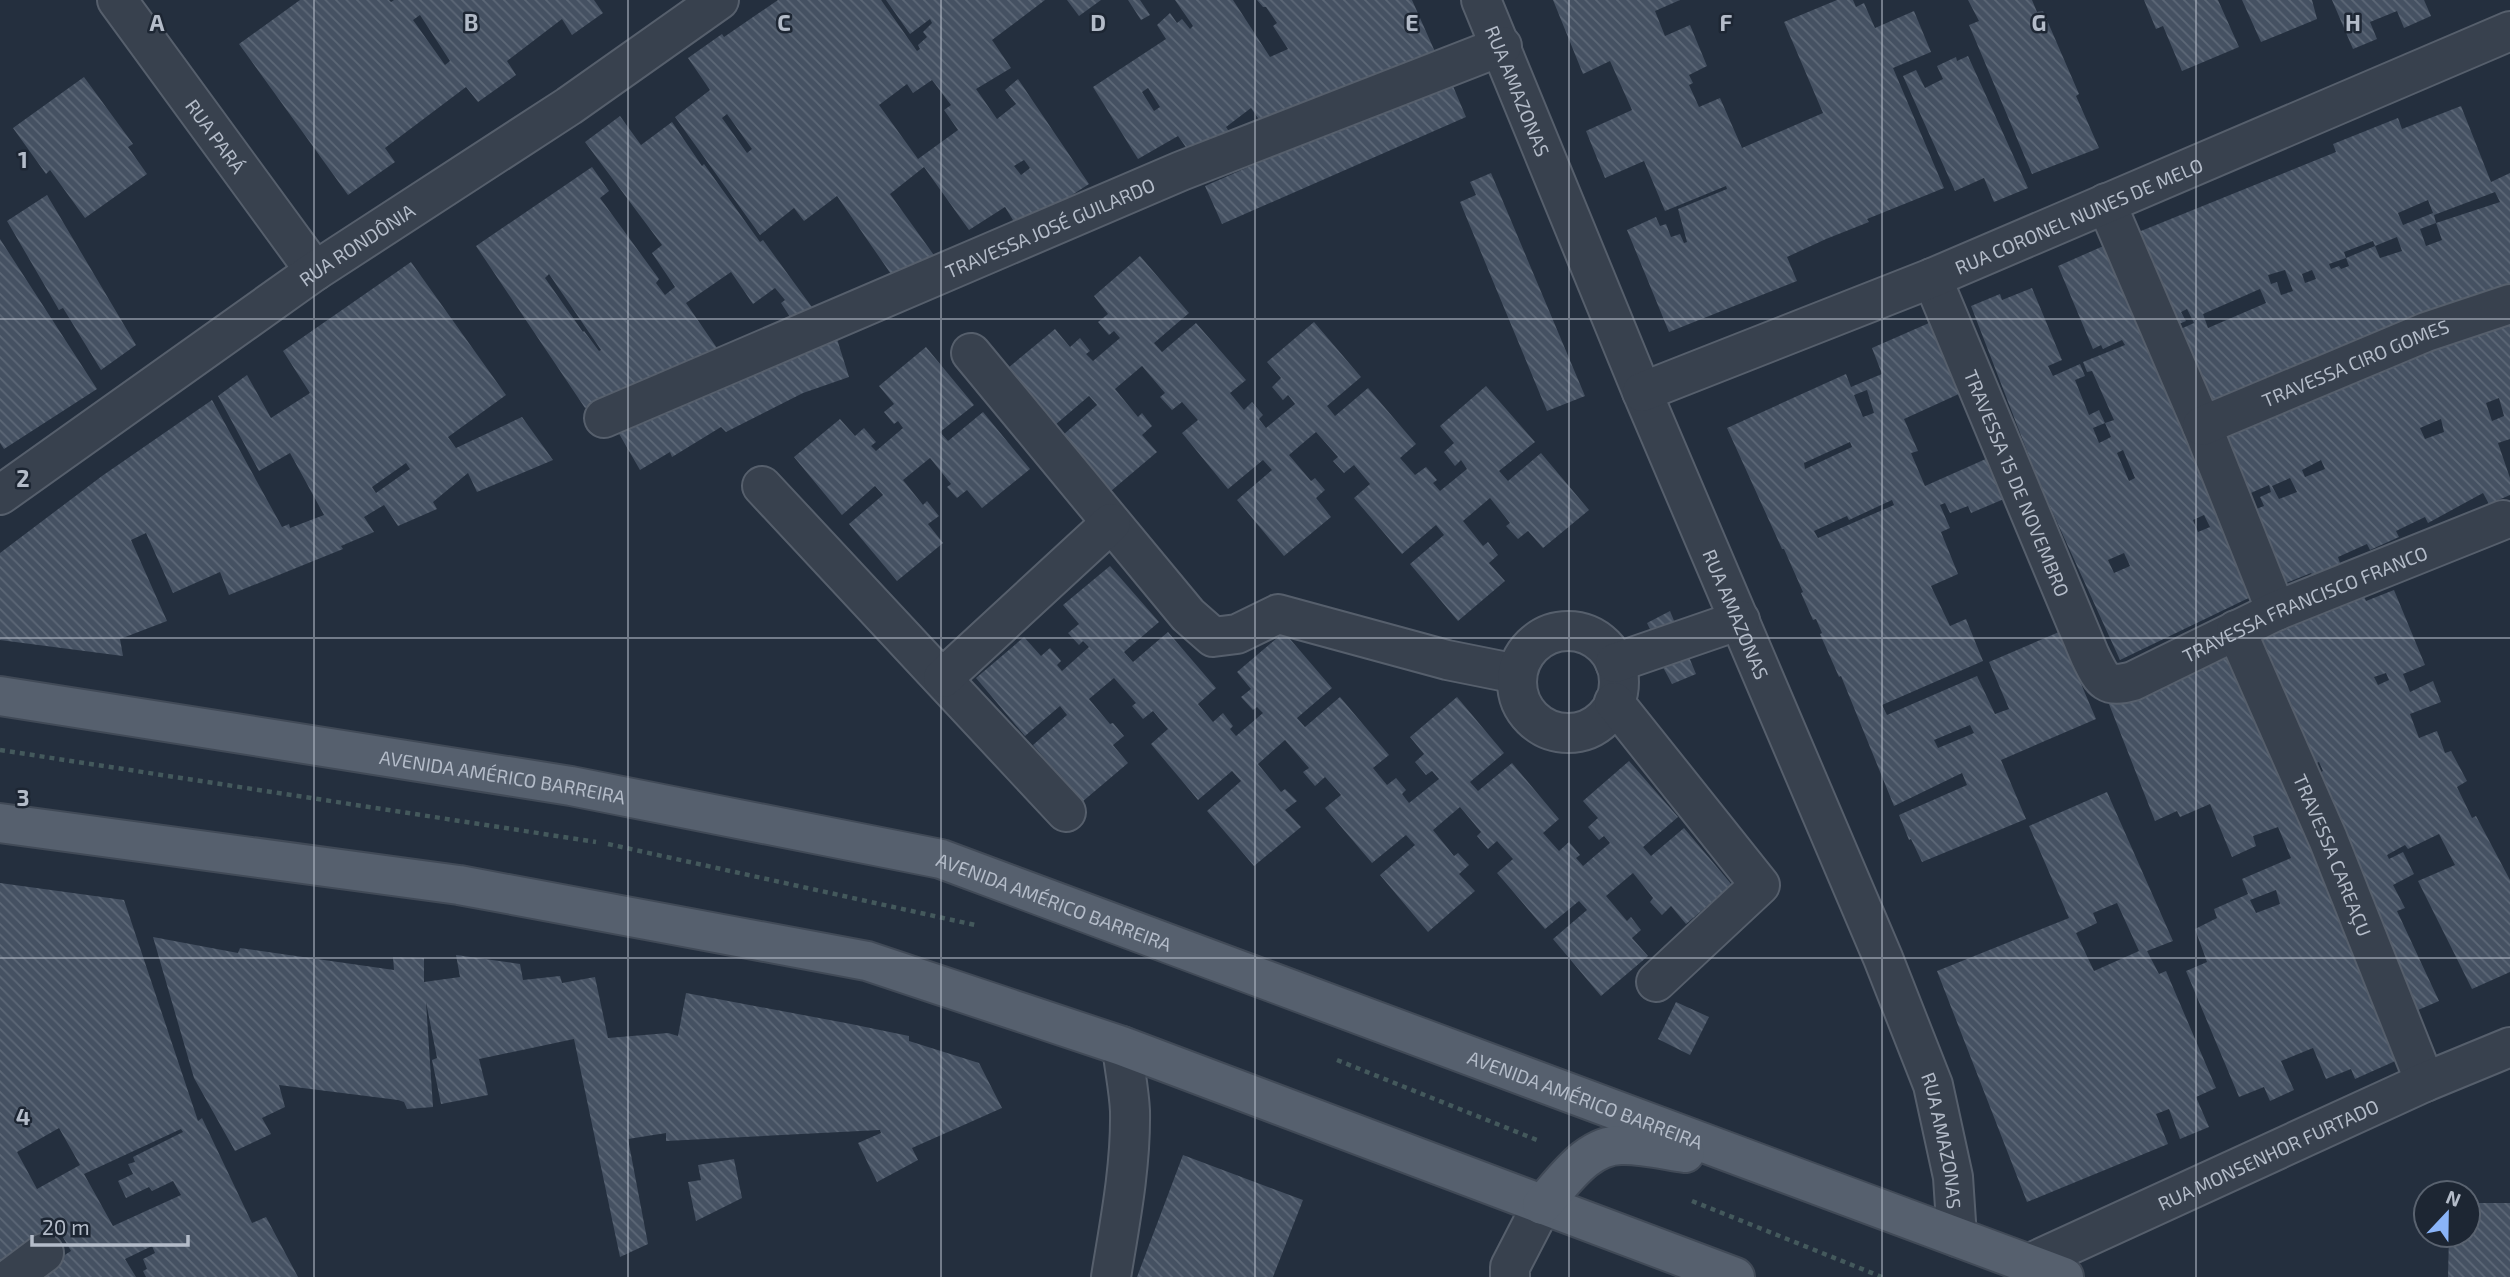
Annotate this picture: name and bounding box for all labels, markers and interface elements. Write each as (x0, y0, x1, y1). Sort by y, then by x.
text: A (149, 8, 165, 36)
text: B (464, 8, 478, 36)
text: C (777, 8, 791, 36)
text: D (1090, 8, 1106, 36)
text: E (1405, 8, 1419, 36)
text: F (1720, 8, 1733, 36)
text: G (2032, 8, 2046, 36)
text: H (2345, 8, 2361, 36)
street label: RUA AMAZONAS (1481, 22, 1555, 159)
street label: RUA PARÁ (181, 94, 251, 177)
text: 1 (18, 145, 28, 173)
street label: RUA CORONEL NUNES DE MELO (1951, 152, 2206, 278)
street label: TRAVESSA JOSÉ GUILARDO (942, 172, 1158, 282)
street label: RUA RONDÔNIA (294, 198, 419, 290)
street label: TRAVESSA CIRO GOMES (2258, 314, 2452, 411)
street label: TRAVESSA 15 DE NOVEMBRO (1960, 366, 2075, 600)
text: 2 (16, 464, 30, 492)
street label: TRAVESSA FRANCISCO FRANCO (2178, 540, 2431, 667)
street label: RUA AMAZONAS (1699, 545, 1774, 682)
street label: AVENIDA AMÉRICO BARREIRA (378, 744, 628, 808)
street label: TRAVESSA CAREAÇU (2289, 770, 2377, 939)
text: 3 (16, 783, 30, 811)
street label: AVENIDA AMÉRICO BARREIRA (933, 847, 1175, 955)
street label: AVENIDA AMÉRICO BARREIRA (1465, 1045, 1707, 1153)
street label: RUA AMAZONAS (1918, 1069, 1967, 1210)
street label: RUA MONSENHOR FURTADO (2154, 1093, 2382, 1215)
text: 4 (16, 1102, 30, 1130)
north arrow (2412, 1179, 2482, 1249)
text: N (2443, 1185, 2464, 1211)
scale bar (32, 1204, 187, 1248)
text: 20 m (42, 1214, 90, 1239)

